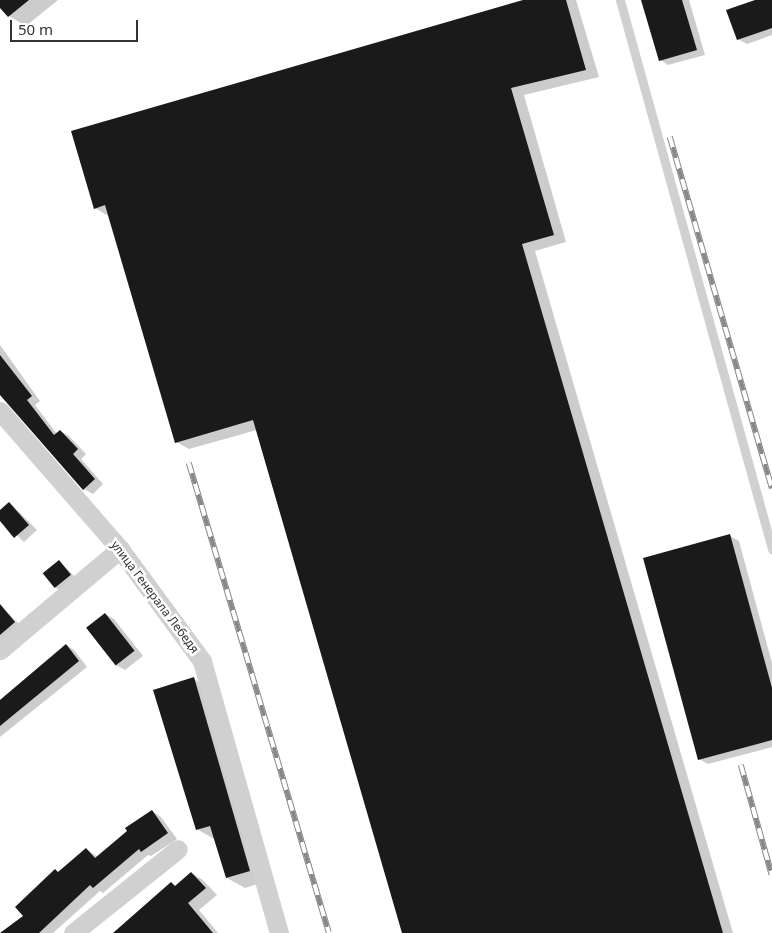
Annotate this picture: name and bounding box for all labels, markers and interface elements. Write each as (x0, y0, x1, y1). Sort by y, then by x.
scale bar (12, 10, 140, 42)
text: 50 m (18, 19, 53, 39)
street label: улица Генерала Лебедя (108, 538, 202, 656)

